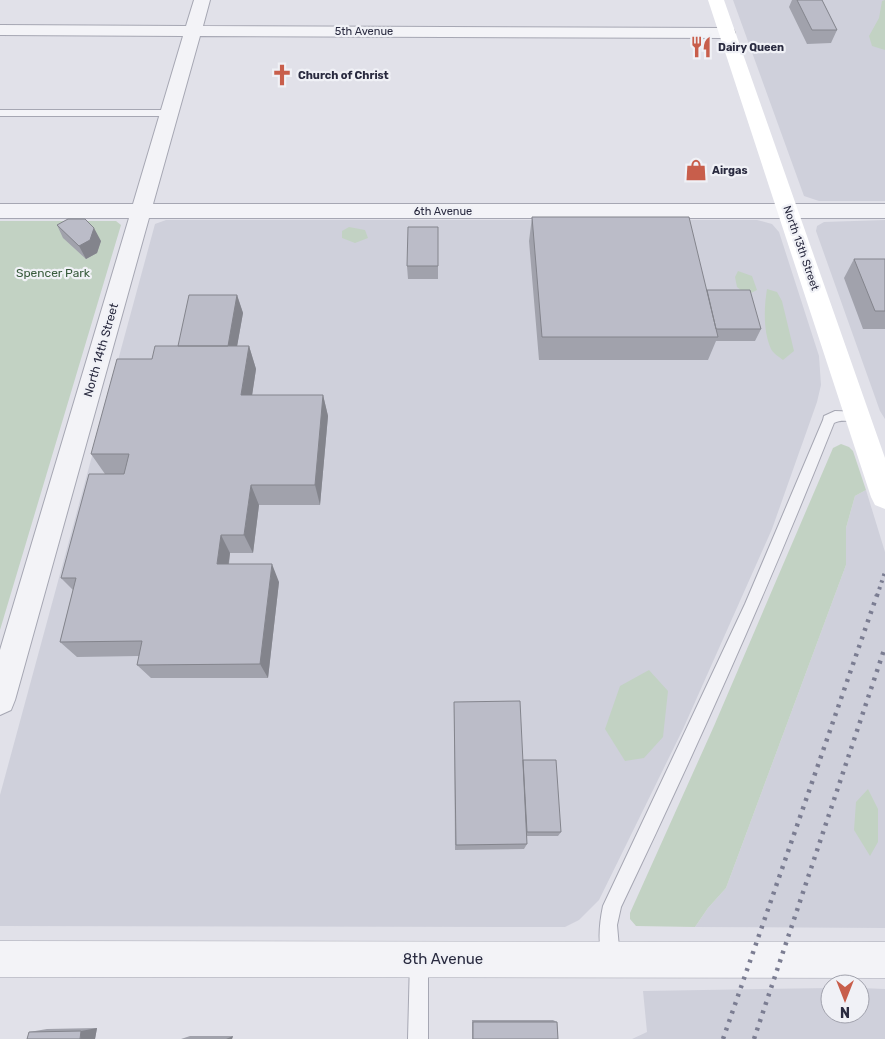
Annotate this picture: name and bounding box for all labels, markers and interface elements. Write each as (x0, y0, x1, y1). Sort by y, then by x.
street label: 5th Avenue (335, 25, 393, 38)
restaurant icon: Dairy Queen (688, 34, 714, 60)
place label: Dairy Queen (718, 41, 784, 54)
church icon: Church of Christ (269, 62, 295, 88)
place label: Church of Christ (298, 69, 389, 82)
shop icon: Airgas (683, 157, 709, 183)
place label: Airgas (712, 164, 748, 177)
street label: North 13th Street (780, 204, 822, 293)
street label: 6th Avenue (414, 205, 472, 218)
park label: Spencer Park (16, 266, 91, 280)
street label: North 14th Street (81, 301, 121, 399)
street label: 8th Avenue (403, 950, 483, 968)
north arrow (820, 974, 870, 1024)
text: N (840, 1003, 850, 1020)

